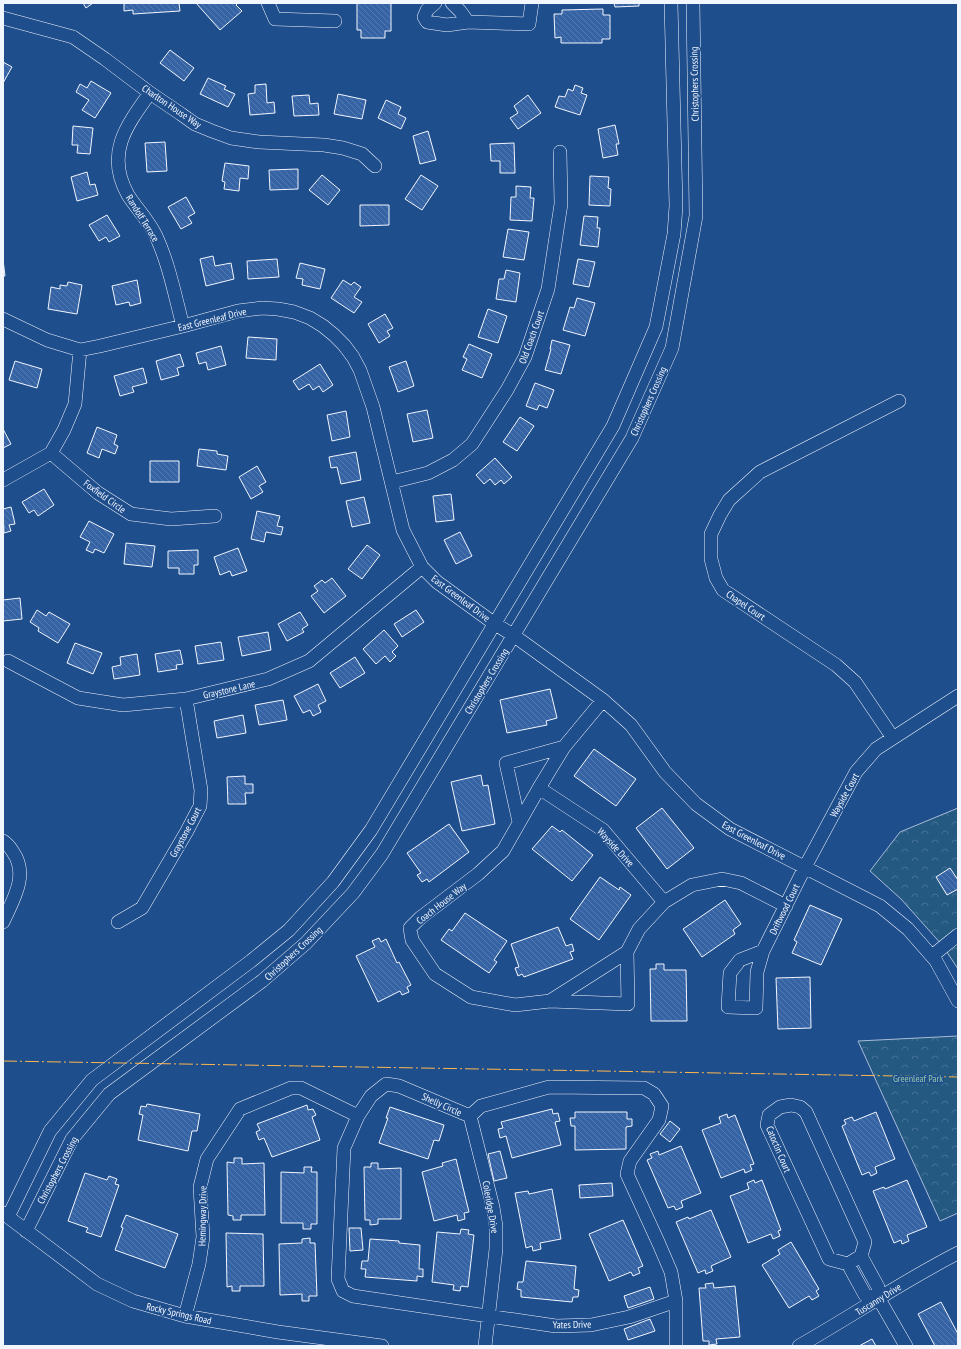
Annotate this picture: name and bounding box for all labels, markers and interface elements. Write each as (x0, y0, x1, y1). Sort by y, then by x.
street label: Christophers Crossing (687, 47, 702, 121)
street label: Charlton House Way (139, 82, 204, 131)
street label: Randolf Terrace (123, 192, 162, 244)
street label: East Greenleaf Drive (177, 305, 248, 334)
street label: Old Coach Court (516, 309, 547, 366)
street label: Christophers Crossing (627, 365, 670, 438)
street label: Foxfield Circle (81, 477, 128, 516)
street label: East Greenleaf Drive (429, 572, 493, 625)
street label: Chapel Court (724, 588, 768, 623)
street label: Christophers Crossing (462, 646, 511, 717)
street label: Graystone Lane (202, 677, 256, 702)
street label: Wayside Court (827, 770, 862, 820)
street label: Graystone Court (167, 805, 204, 860)
street label: East Greenleaf Drive (720, 818, 788, 863)
street label: Wayside Drive (594, 825, 637, 869)
street label: Coach House Way (414, 880, 469, 927)
street label: Driftwood Court (767, 881, 802, 937)
street label: Christophers Crossing (262, 923, 325, 984)
park label: Greenleaf Park (893, 1072, 943, 1085)
street label: Shelly Circle (420, 1090, 464, 1119)
street label: Catoctin Court (763, 1124, 794, 1175)
street label: Christophers Crossing (34, 1134, 81, 1206)
street label: Coleridge Drive (479, 1180, 502, 1234)
street label: Hemingway Drive (195, 1186, 210, 1246)
street label: Tuscanny Drive (853, 1280, 904, 1319)
street label: Rocky Springs Road (145, 1300, 213, 1327)
street label: Yates Drive (553, 1318, 591, 1331)

